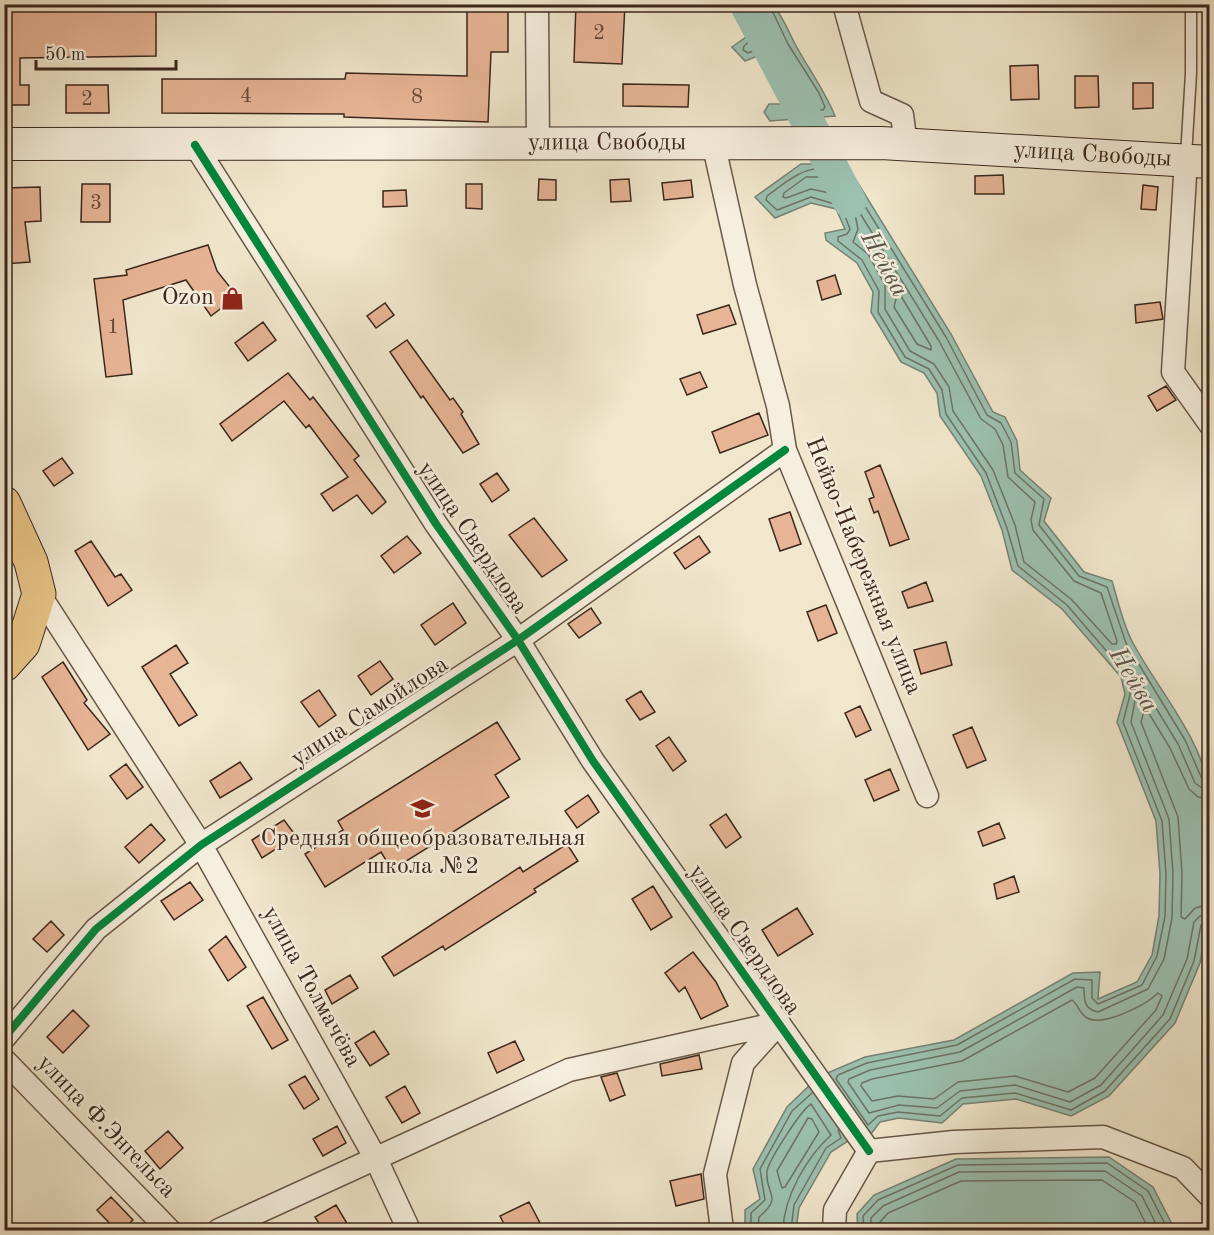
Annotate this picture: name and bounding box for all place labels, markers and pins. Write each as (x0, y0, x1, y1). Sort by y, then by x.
shop icon: Ozon (219, 285, 245, 311)
place label: Ozon (162, 286, 214, 310)
school or university icon: Средняя общеобразовательная школа №2 (410, 796, 436, 822)
place label: Средняя общеобразовательная школа №2 (261, 827, 585, 879)

